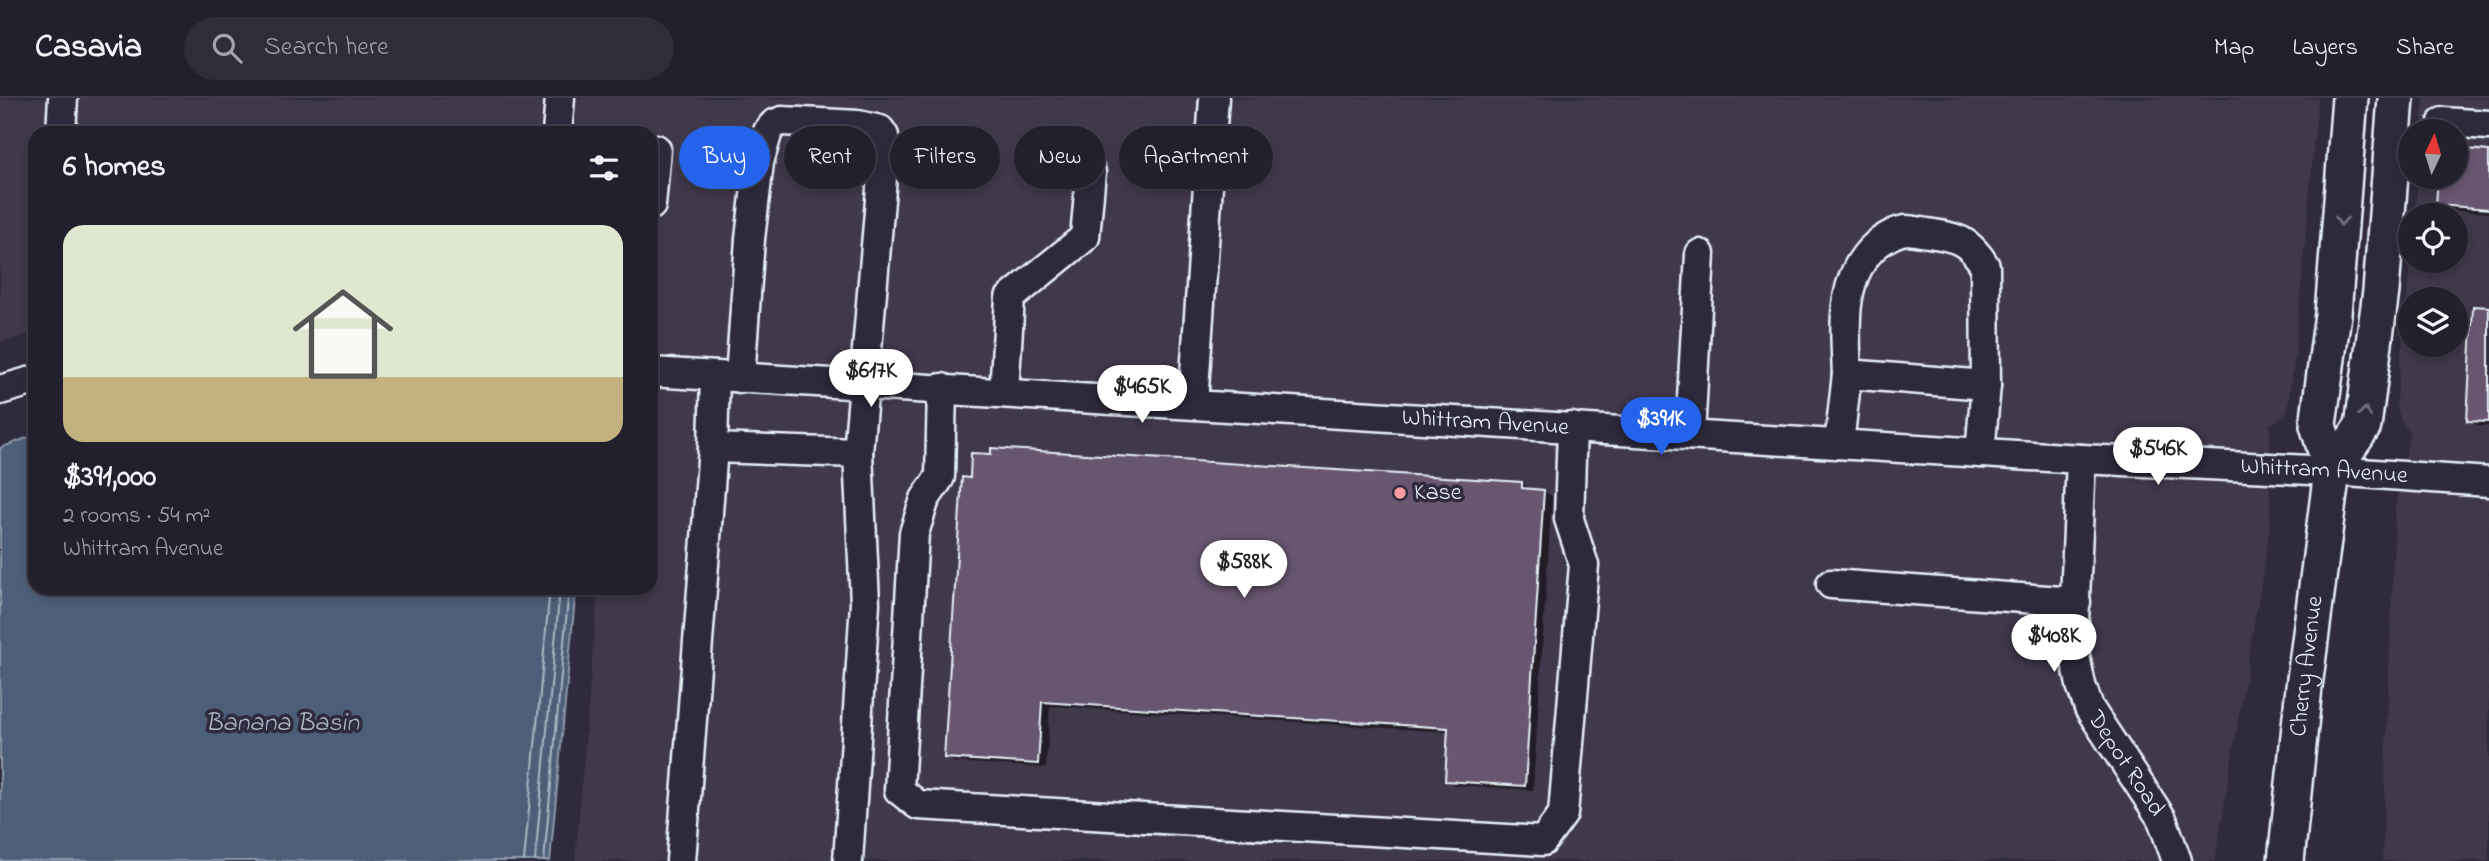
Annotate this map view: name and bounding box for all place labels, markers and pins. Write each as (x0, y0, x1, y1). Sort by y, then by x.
pin: $617K (822, 350, 920, 409)
pin: $465K (1093, 366, 1191, 425)
pin: $391K (1612, 398, 1710, 457)
pin: $546K (2109, 428, 2207, 487)
place label: Kase (1414, 476, 1462, 511)
marker: Kase (1392, 485, 1408, 501)
pin: $588K (1195, 540, 1293, 600)
pin: $408K (2005, 614, 2103, 674)

